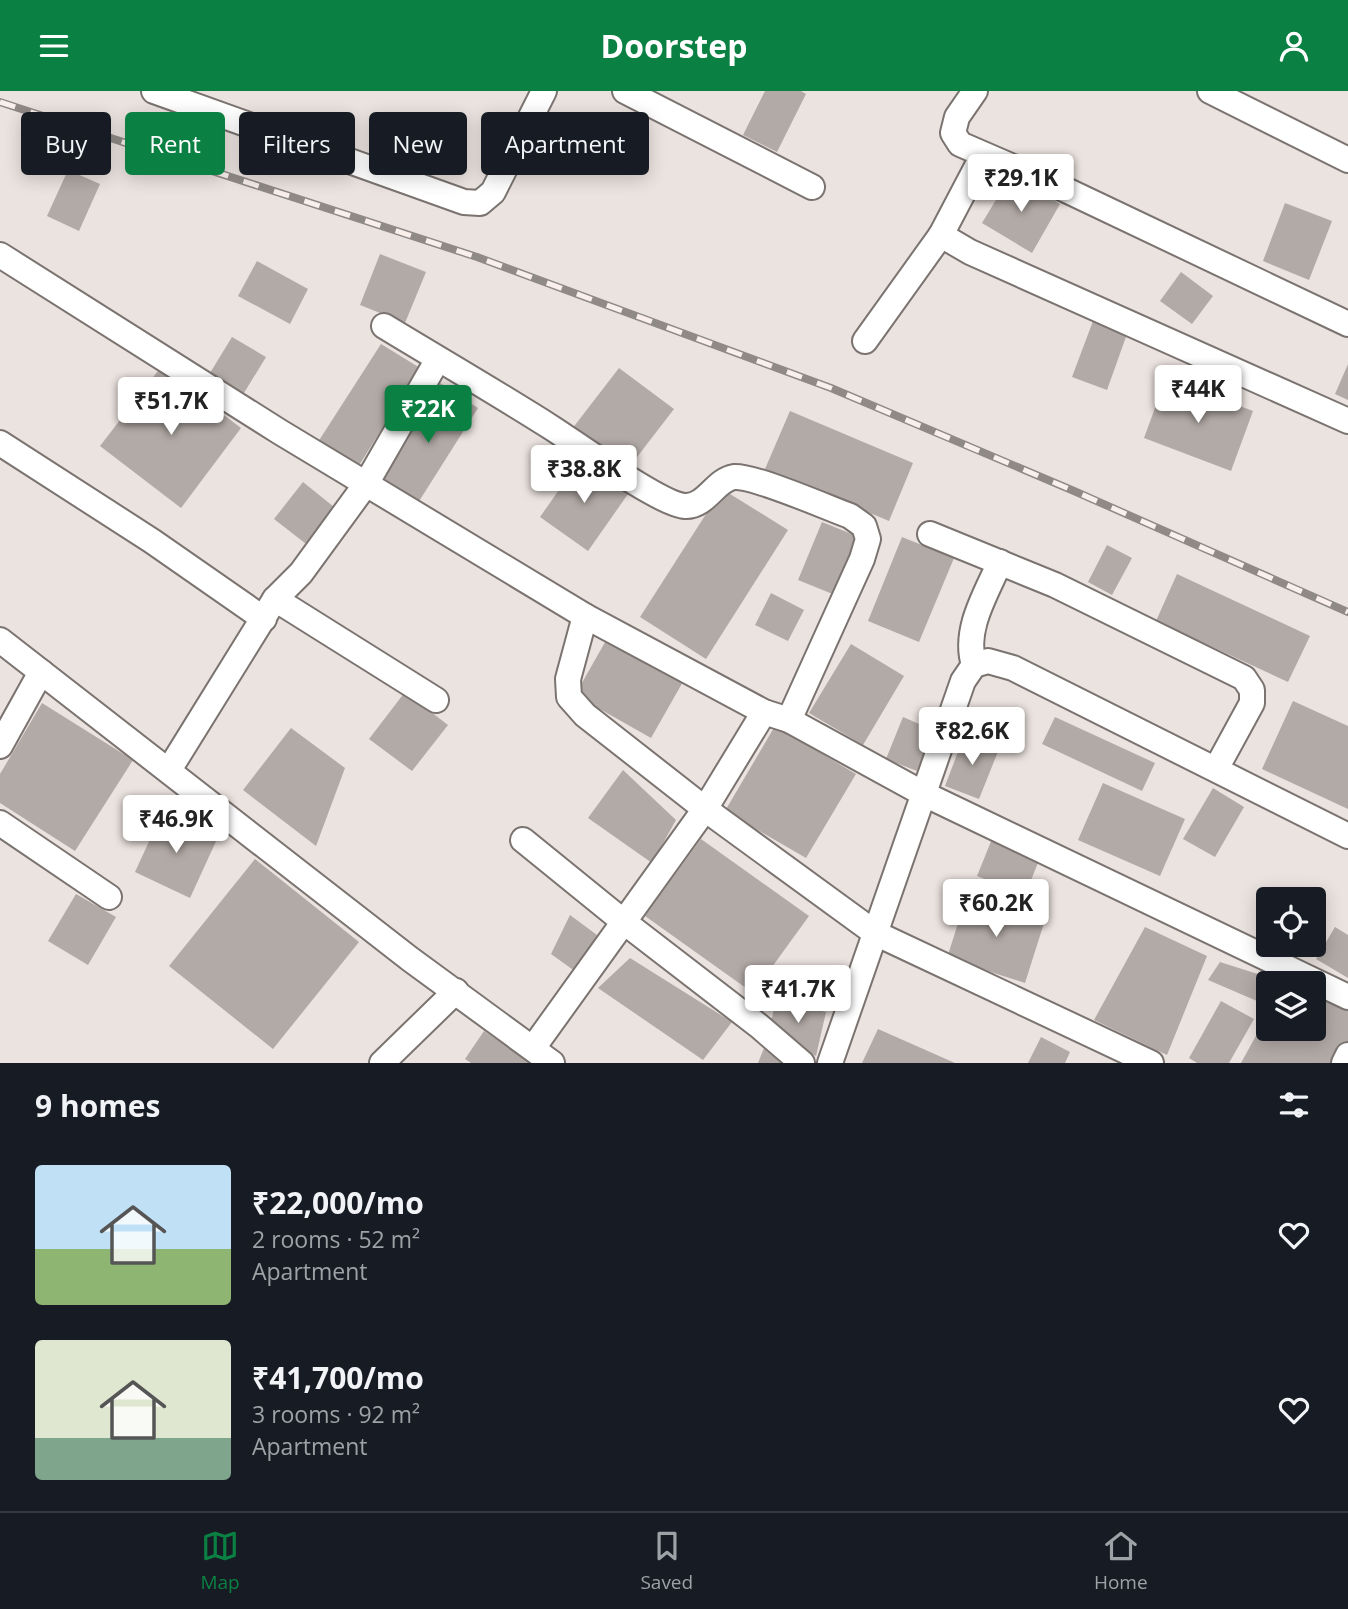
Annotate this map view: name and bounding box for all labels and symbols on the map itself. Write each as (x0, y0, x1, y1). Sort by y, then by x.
pin: ₹29.1K (964, 155, 1078, 214)
pin: ₹44K (1157, 365, 1239, 425)
pin: ₹51.7K (114, 377, 228, 437)
pin: ₹22K (387, 385, 469, 445)
pin: ₹38.8K (527, 445, 641, 505)
pin: ₹82.6K (915, 707, 1029, 767)
pin: ₹46.9K (119, 795, 233, 855)
pin: ₹60.2K (939, 879, 1053, 939)
pin: ₹41.7K (741, 965, 855, 1025)

